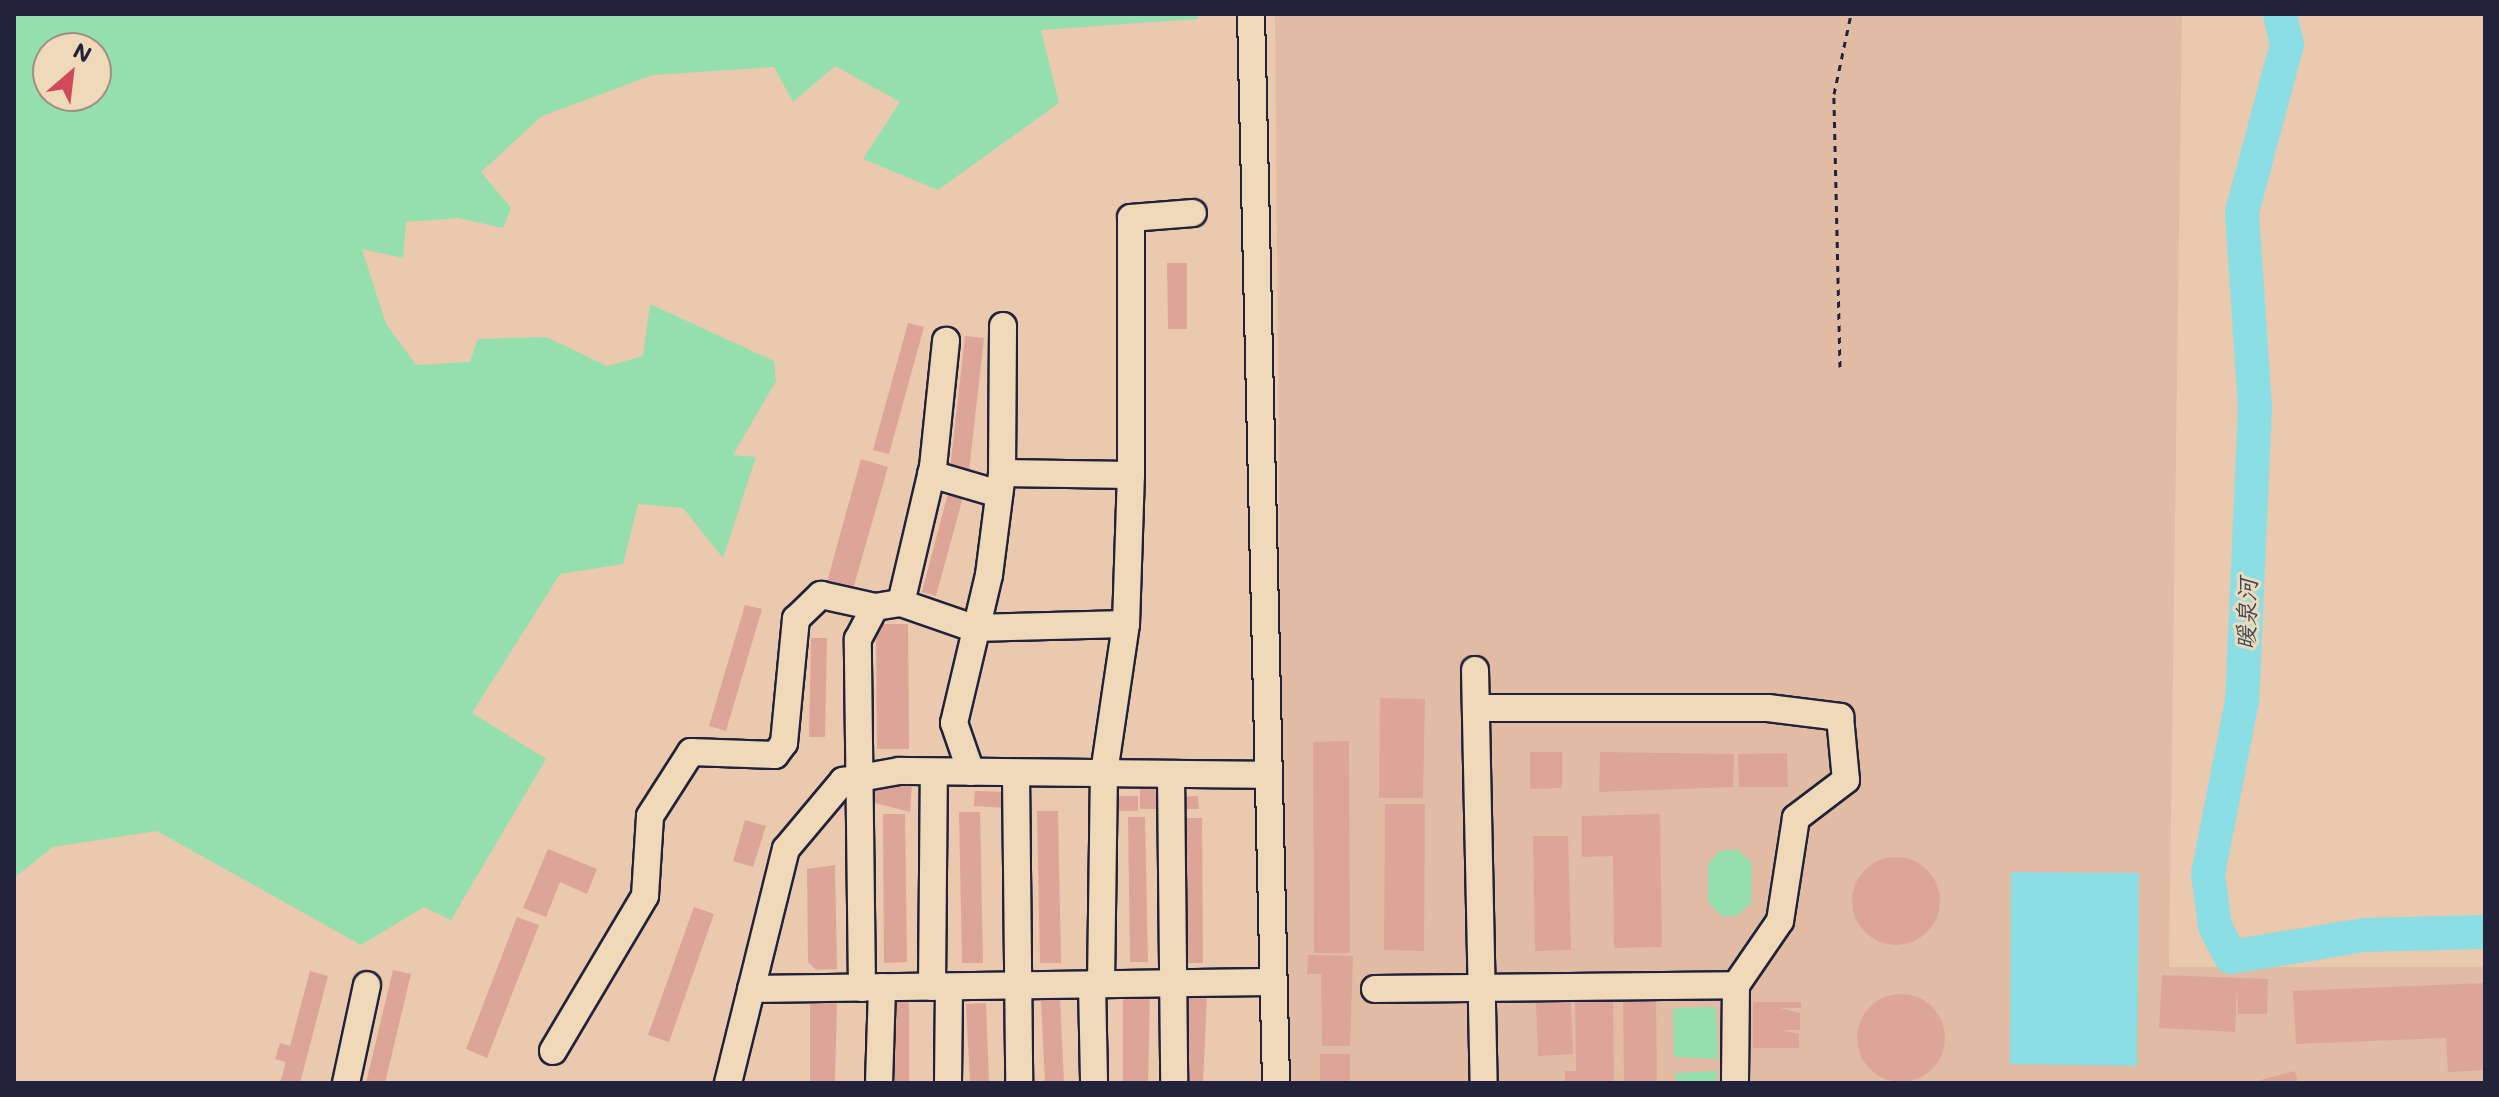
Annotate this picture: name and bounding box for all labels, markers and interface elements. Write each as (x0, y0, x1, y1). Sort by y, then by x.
north arrow (32, 32, 112, 112)
text: N (68, 35, 97, 69)
water label: 暖泉河 (2230, 578, 2262, 650)

